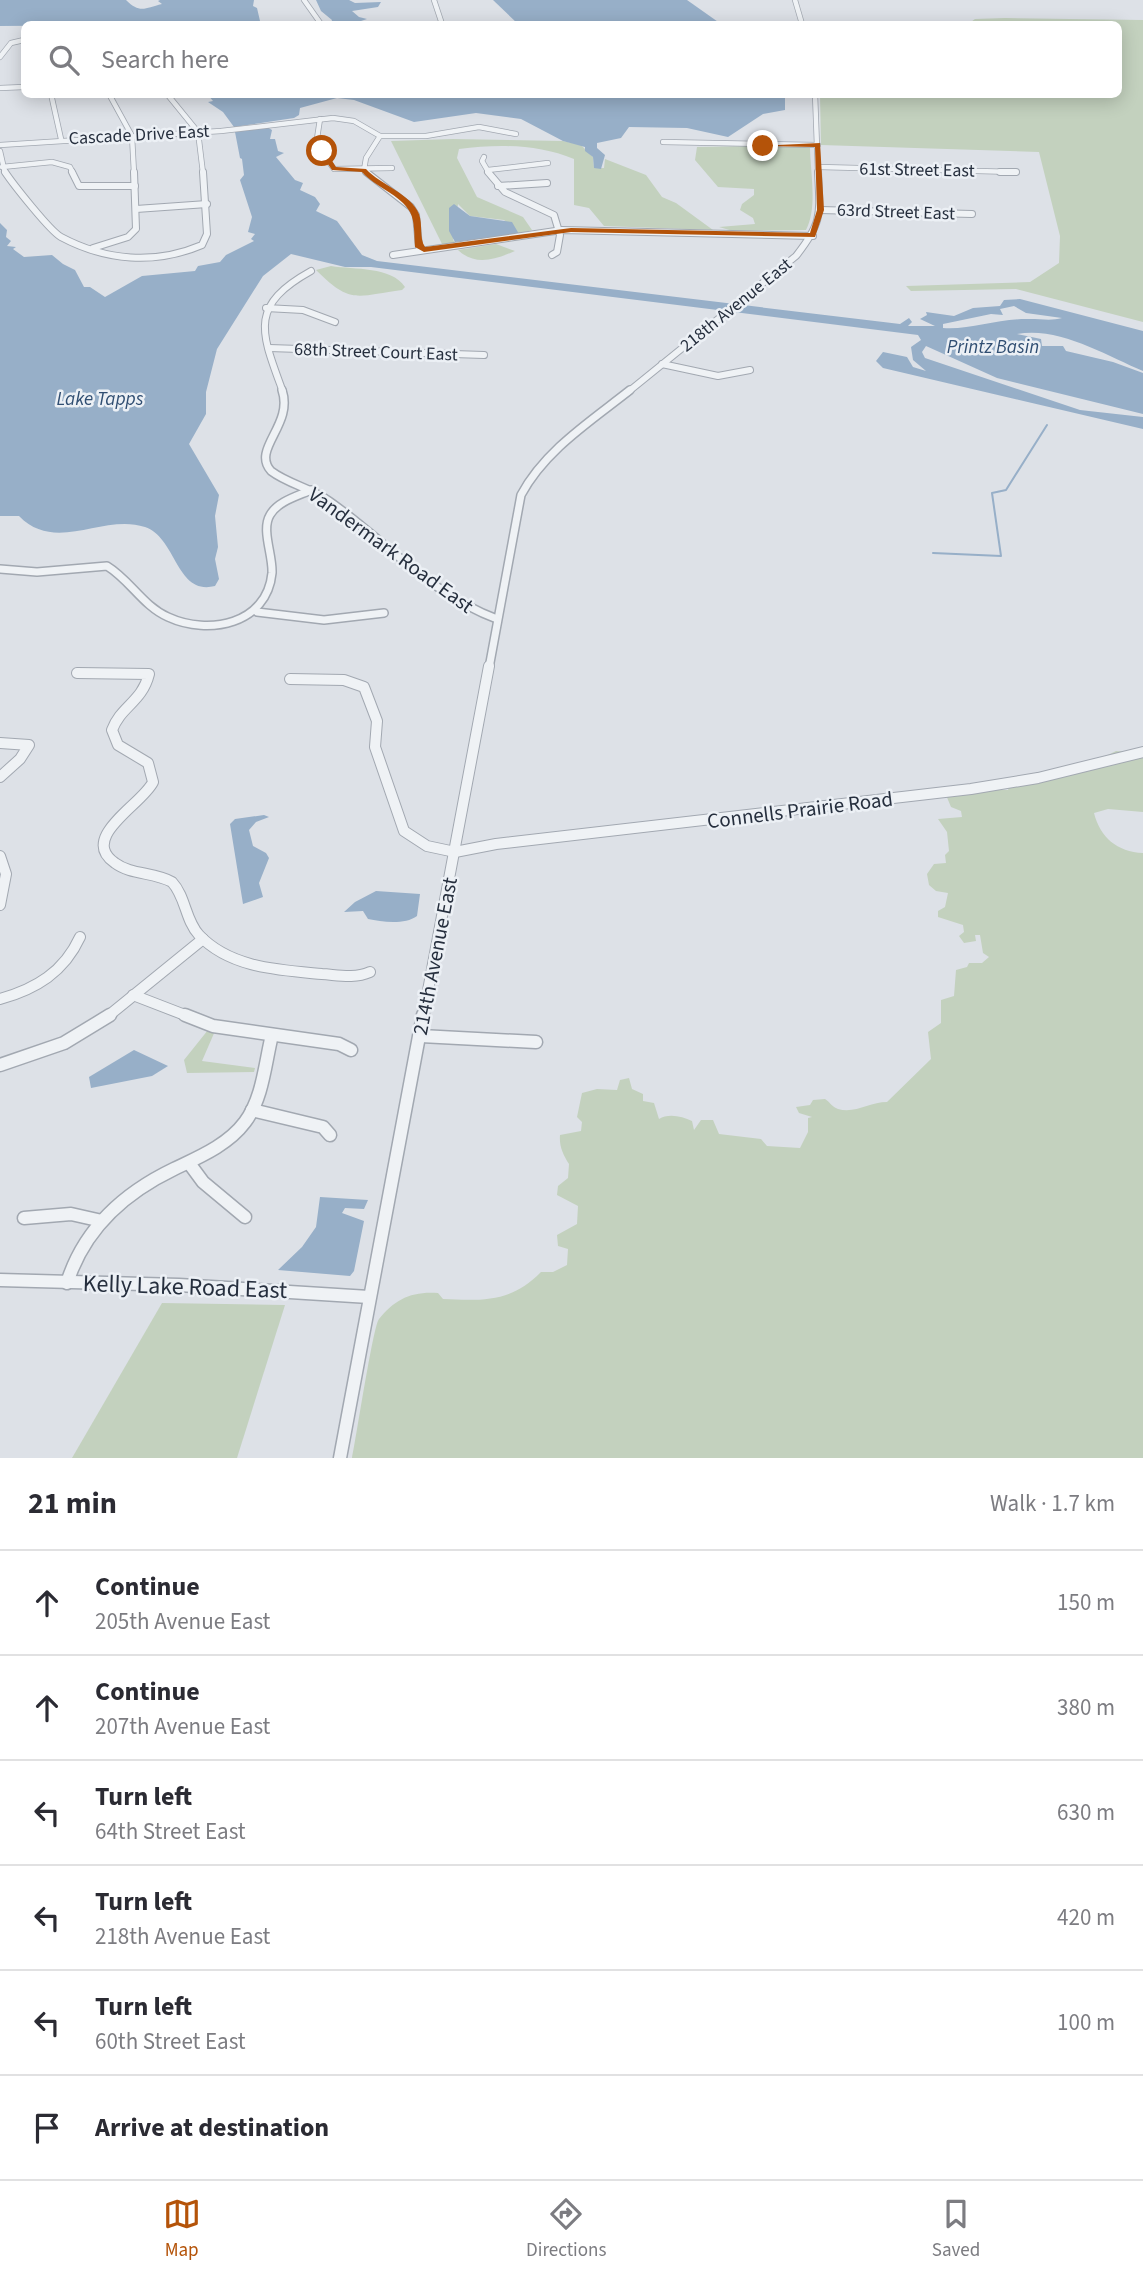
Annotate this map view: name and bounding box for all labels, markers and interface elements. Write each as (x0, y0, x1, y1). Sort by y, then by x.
search box (21, 21, 1122, 98)
icon: search (45, 41, 83, 79)
text: Search here (101, 41, 229, 78)
street label: Cascade Drive East (68, 119, 210, 151)
route end (747, 130, 778, 161)
route start (306, 135, 337, 166)
street label: 61st Street East (859, 156, 975, 184)
street label: 63rd Street East (837, 197, 955, 227)
street label: 218th Avenue East (675, 252, 797, 358)
water label: Printz Basin (947, 334, 1039, 361)
street label: 68th Street Court East (294, 337, 458, 367)
water label: Lake Tapps (57, 386, 144, 413)
street label: Vandermark Road East (302, 480, 480, 620)
street label: Connells Prairie Road (705, 784, 895, 836)
street label: 214th Avenue East (405, 875, 465, 1037)
street label: Kelly Lake Road East (82, 1266, 288, 1308)
text: 21 min (28, 1482, 117, 1525)
text: Walk · 1.7 km (990, 1487, 1115, 1520)
text: Continue (95, 1568, 200, 1605)
icon: ahead (28, 1584, 66, 1622)
text: 150 m (1057, 1586, 1115, 1619)
text: 205th Avenue East (95, 1605, 270, 1638)
text: Continue (95, 1673, 200, 1710)
icon: ahead (28, 1689, 66, 1727)
text: 380 m (1057, 1691, 1115, 1724)
text: 207th Avenue East (95, 1710, 270, 1743)
text: Turn left (95, 1778, 192, 1815)
icon: left (28, 1794, 66, 1832)
text: 630 m (1057, 1796, 1115, 1829)
text: 64th Street East (95, 1815, 246, 1848)
text: Turn left (95, 1883, 192, 1920)
icon: left (28, 1899, 66, 1937)
text: 420 m (1057, 1901, 1115, 1934)
text: 218th Avenue East (95, 1920, 270, 1953)
text: Turn left (95, 1988, 192, 2025)
icon: left (28, 2004, 66, 2042)
text: 100 m (1057, 2006, 1115, 2039)
text: 60th Street East (95, 2025, 246, 2058)
icon: arrive (28, 2109, 66, 2147)
text: Arrive at destination (95, 2109, 329, 2146)
tab: Map (163, 2195, 201, 2264)
tab: Directions (526, 2195, 606, 2264)
tab: Saved (932, 2195, 980, 2264)

